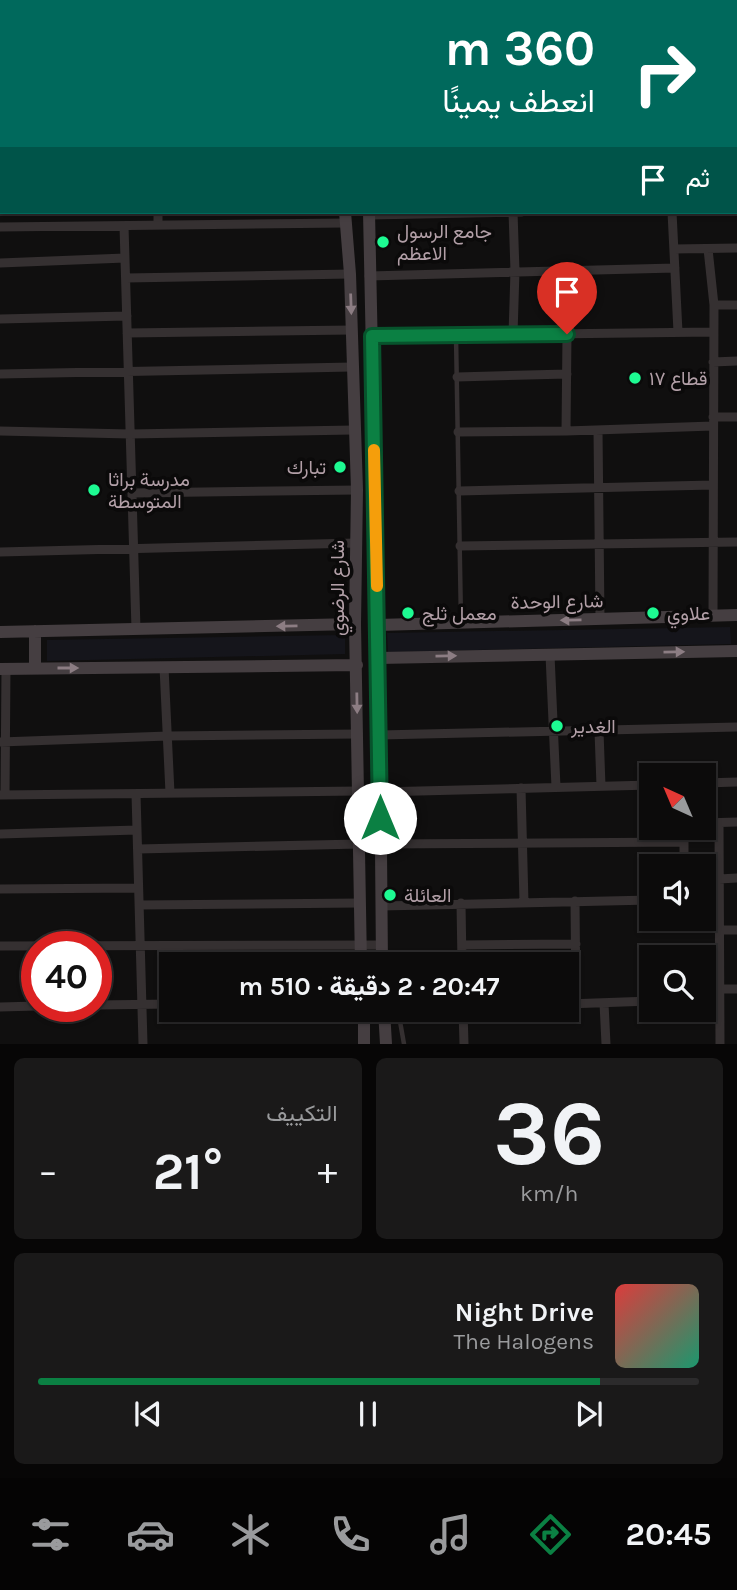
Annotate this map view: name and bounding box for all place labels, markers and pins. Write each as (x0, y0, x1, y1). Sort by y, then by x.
place label: جامع الرسول الاعظم (397, 221, 492, 266)
marker: جامع الرسول الاعظم (375, 234, 391, 250)
pin (537, 262, 597, 334)
place label: قطاع ١٧ (649, 368, 708, 391)
marker: قطاع ١٧ (627, 370, 643, 386)
place label: تبارك (287, 457, 326, 479)
marker: تبارك (332, 459, 348, 475)
place label: مدرسة براثا المتوسطة (108, 469, 190, 513)
marker: مدرسة براثا المتوسطة (86, 482, 102, 498)
place label: معمل ثلج (422, 603, 497, 627)
place label: علاوي (667, 603, 710, 629)
marker: معمل ثلج (400, 605, 416, 621)
marker: علاوي (645, 605, 661, 621)
place label: الغدير (570, 716, 616, 738)
marker: الغدير (549, 718, 565, 734)
place label: العائلة (404, 885, 451, 907)
marker: العائلة (382, 887, 398, 903)

